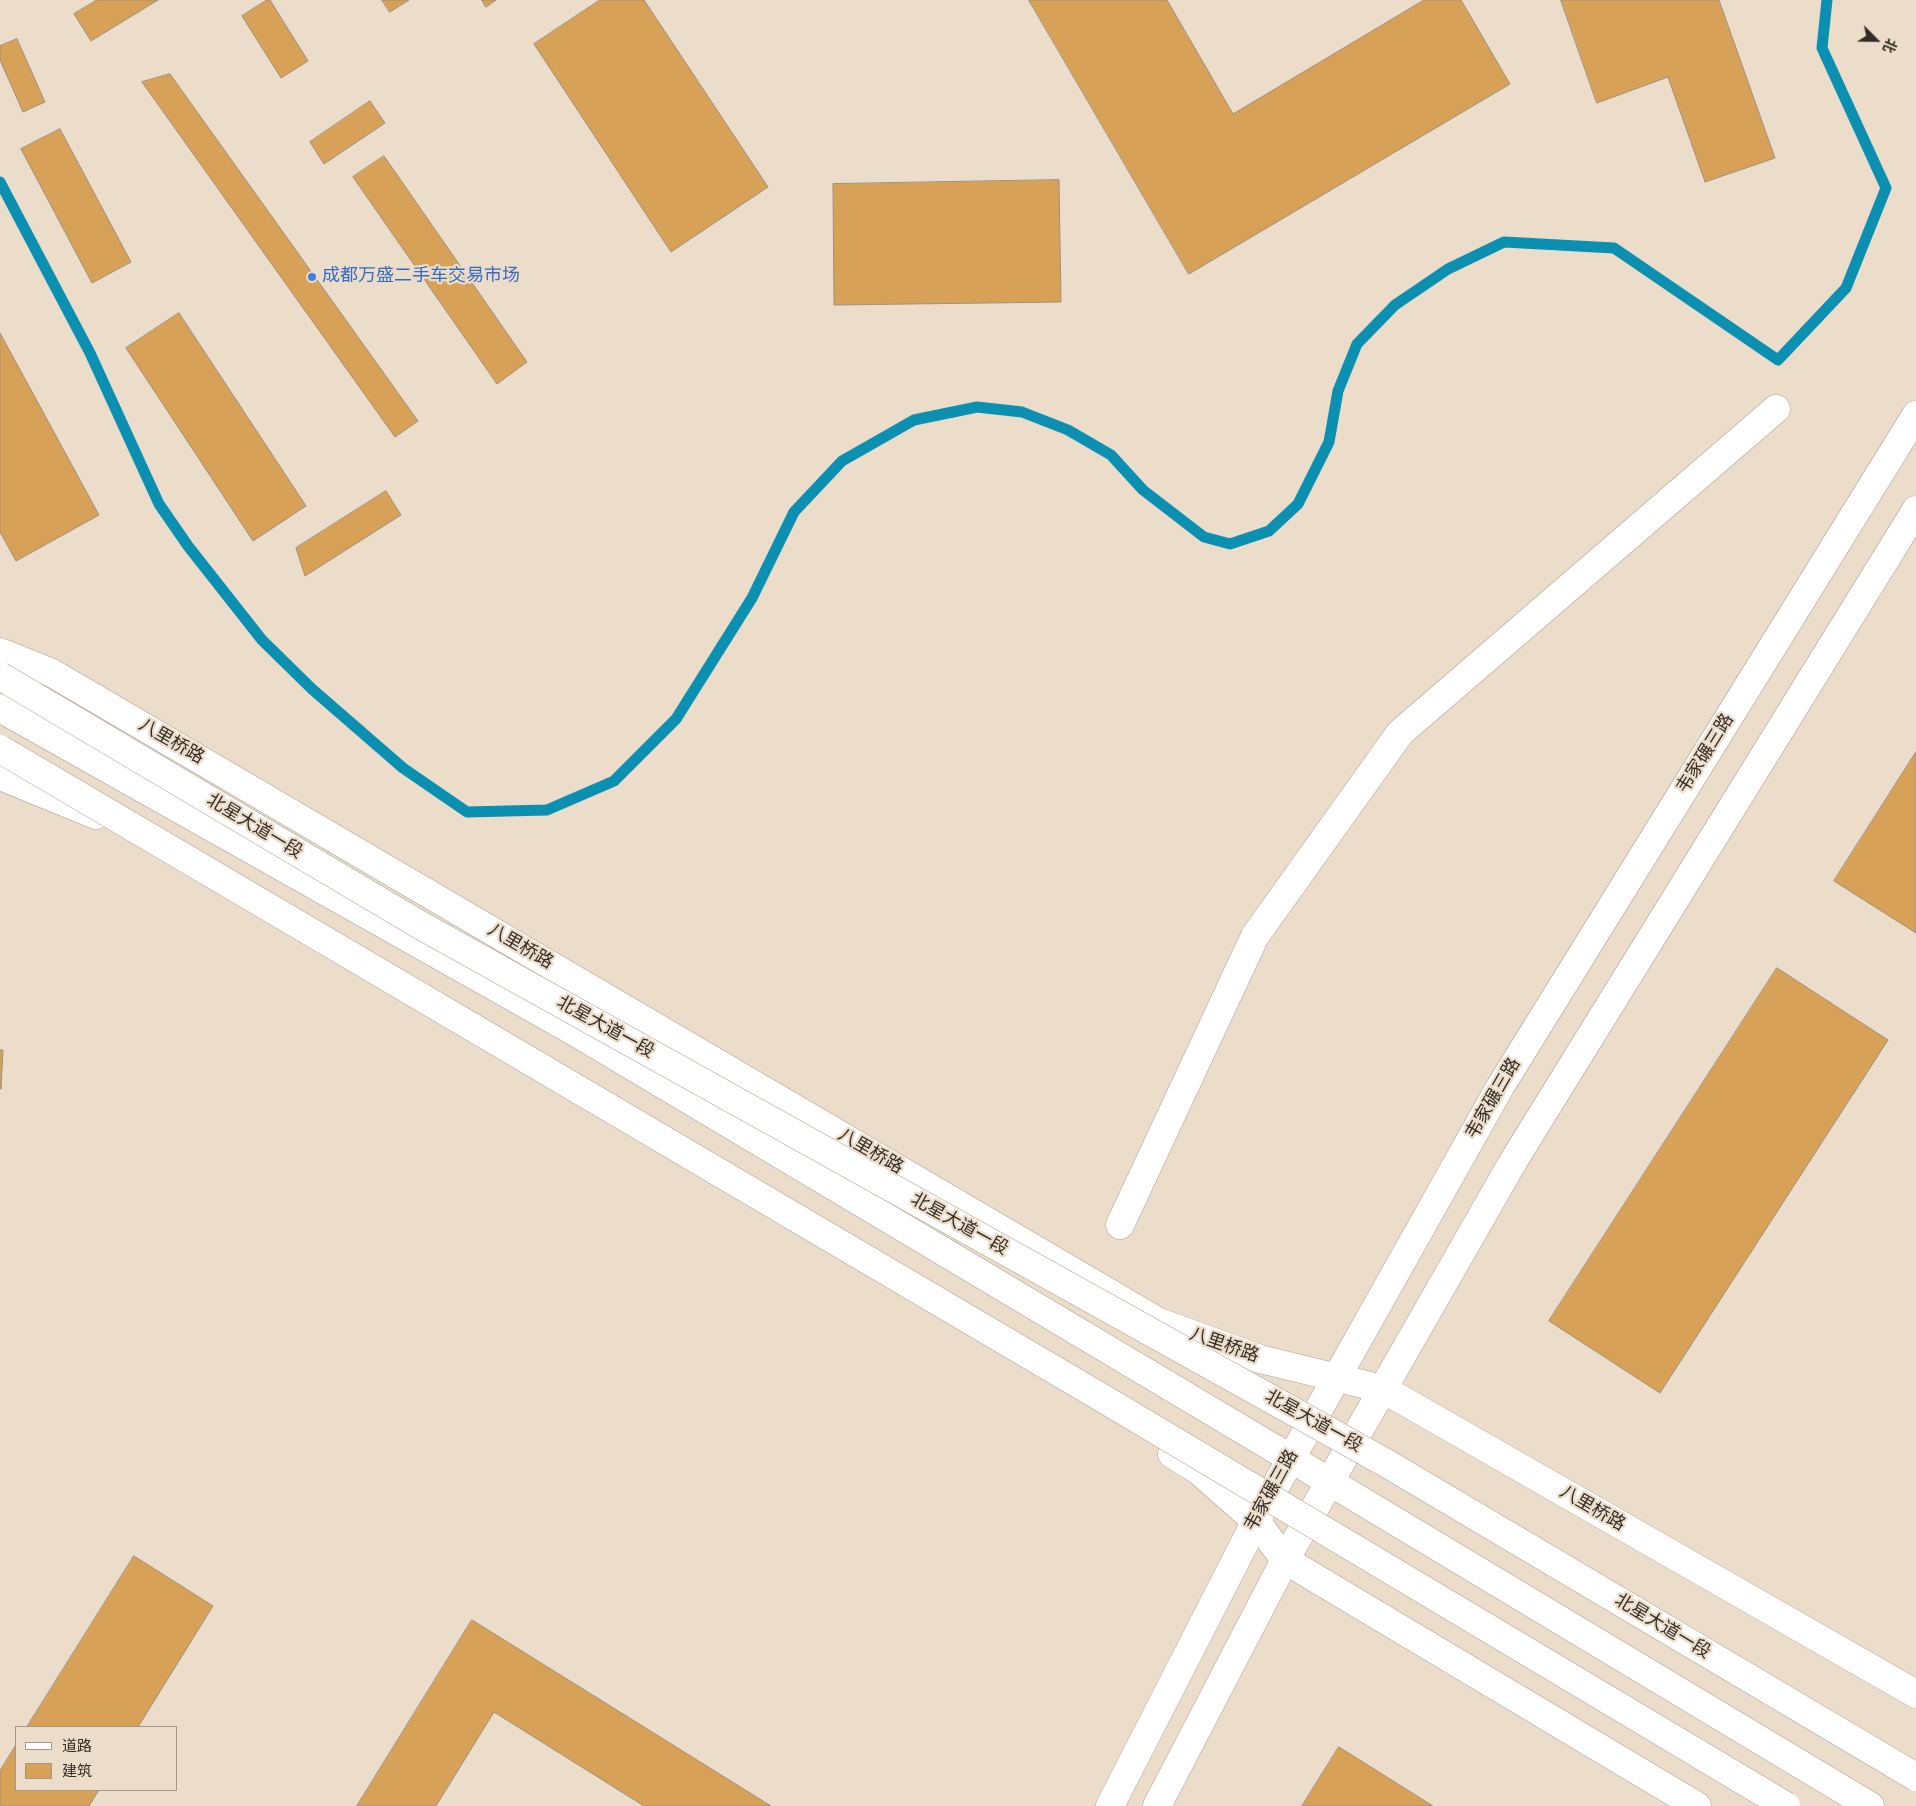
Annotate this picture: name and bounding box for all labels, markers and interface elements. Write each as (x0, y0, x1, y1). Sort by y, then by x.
north arrow (1851, 15, 1901, 65)
text: 北 (1878, 36, 1902, 56)
place label: 成都万盛二手车交易市场 (322, 266, 520, 288)
marker: 成都万盛二手车交易市场 (306, 271, 318, 283)
street label: 韦家碾三路 (1673, 710, 1739, 798)
street label: 八里桥路 (134, 715, 208, 769)
street label: 北星大道一段 (202, 790, 306, 864)
street label: 八里桥路 (483, 920, 557, 974)
street label: 北星大道一段 (553, 992, 657, 1064)
street label: 韦家碾三路 (1462, 1055, 1526, 1143)
street label: 八里桥路 (833, 1125, 907, 1179)
street label: 北星大道一段 (907, 1189, 1011, 1261)
street label: 八里桥路 (1186, 1324, 1262, 1368)
street label: 北星大道一段 (1261, 1386, 1365, 1458)
street label: 韦家碾三路 (1241, 1446, 1303, 1536)
street label: 八里桥路 (1555, 1482, 1629, 1536)
street label: 北星大道一段 (1610, 1590, 1714, 1664)
legend (15, 1726, 178, 1791)
text: 道路 (62, 1735, 92, 1757)
text: 建筑 (62, 1760, 92, 1782)

